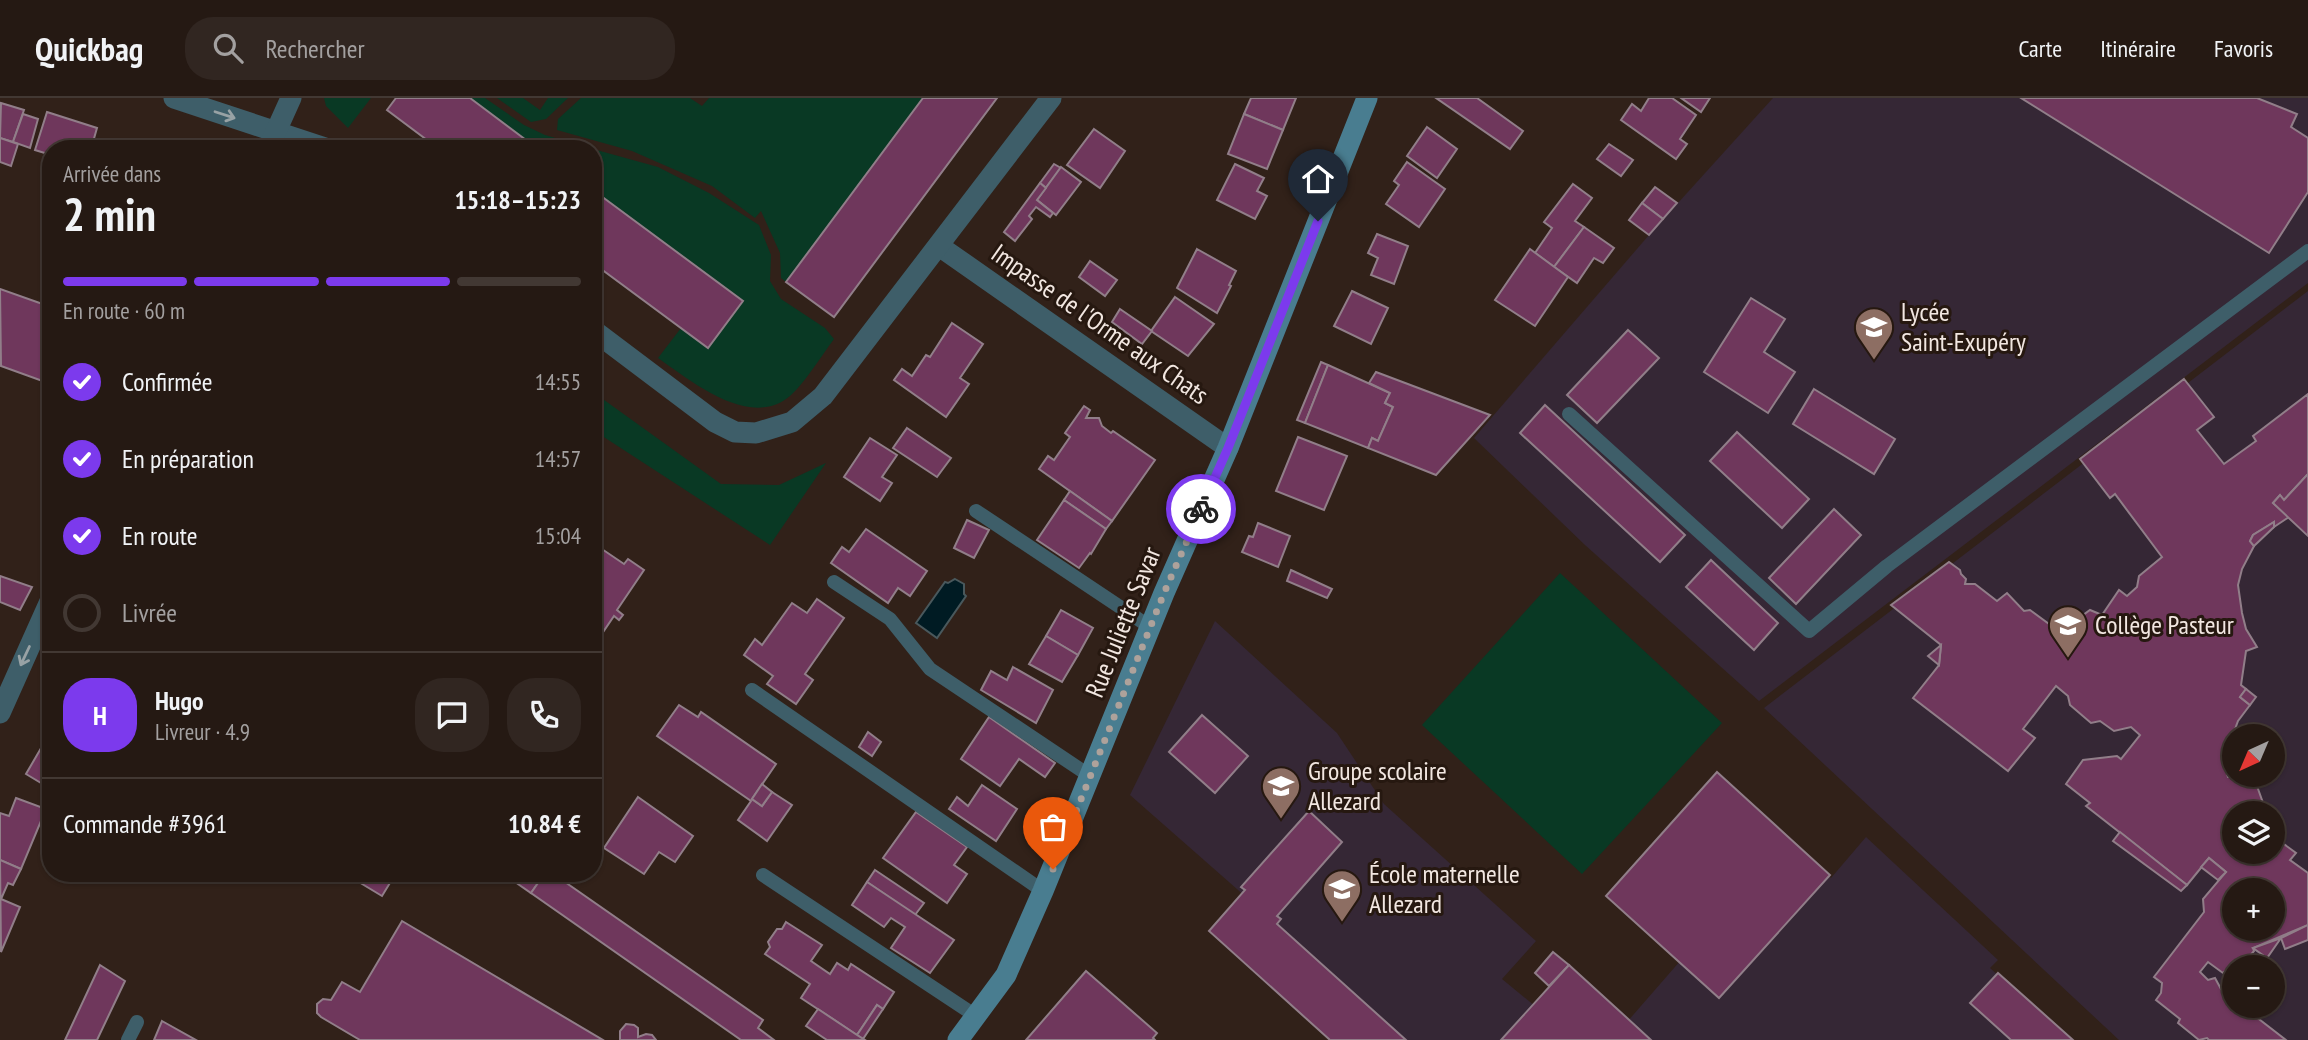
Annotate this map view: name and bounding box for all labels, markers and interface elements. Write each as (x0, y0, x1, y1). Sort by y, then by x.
search box (185, 17, 675, 80)
text: Quickbag (35, 27, 143, 70)
icon: search (209, 29, 247, 67)
text: Rechercher (265, 32, 365, 65)
text: Carte (2018, 33, 2062, 64)
text: Itinéraire (2100, 33, 2176, 64)
text: Favoris (2214, 33, 2273, 64)
one-way arrow (214, 109, 236, 122)
pin (1288, 149, 1348, 221)
text: Arrivée dans (63, 159, 161, 188)
icon: home (1299, 160, 1337, 198)
text: 15:18–15:23 (454, 183, 581, 216)
text: 2 min (63, 184, 156, 244)
street label: Impasse de l'Orme aux Chats (985, 236, 1215, 411)
place label: Lycée Saint-Exupéry (1901, 295, 2026, 358)
text: En route · 60 m (63, 296, 185, 325)
school or university icon: Lycée Saint-Exupéry (1853, 306, 1895, 361)
icon: check (63, 363, 101, 401)
text: Confirmée (122, 365, 213, 398)
text: 14:55 (535, 367, 581, 396)
icon: check (63, 440, 101, 478)
text: En préparation (122, 442, 254, 475)
text: 14:57 (535, 444, 581, 473)
courier (1166, 474, 1236, 544)
icon: bike (1182, 490, 1220, 528)
icon: check (63, 517, 101, 555)
text: En route (122, 519, 197, 552)
text: 15:04 (535, 521, 581, 550)
street label: Rue Juliette Savar (1077, 542, 1168, 702)
text: Livrée (122, 596, 177, 629)
school or university icon: Collège Pasteur (2047, 604, 2089, 659)
place label: Collège Pasteur (2095, 608, 2234, 641)
one-way arrow (17, 645, 31, 666)
button: chat (415, 678, 489, 752)
button: phone (507, 678, 581, 752)
text: Hugo (155, 684, 204, 717)
text: H (93, 699, 107, 732)
text: Livreur · 4.9 (155, 717, 250, 746)
north arrow (2222, 724, 2286, 788)
map controls (2222, 724, 2285, 1018)
place label: Groupe scolaire Allezard (1308, 754, 1447, 817)
school or university icon: Groupe scolaire Allezard (1260, 765, 1302, 820)
pin (1023, 797, 1083, 869)
button: layers (2222, 801, 2285, 864)
text: Commande #3961 (63, 807, 227, 840)
text: 10.84 € (508, 807, 581, 840)
icon: bag (1034, 808, 1072, 846)
place label: École maternelle Allezard (1369, 857, 1520, 920)
school or university icon: École maternelle Allezard (1321, 868, 1363, 923)
button: + (2222, 878, 2285, 941)
button: − (2222, 955, 2285, 1018)

